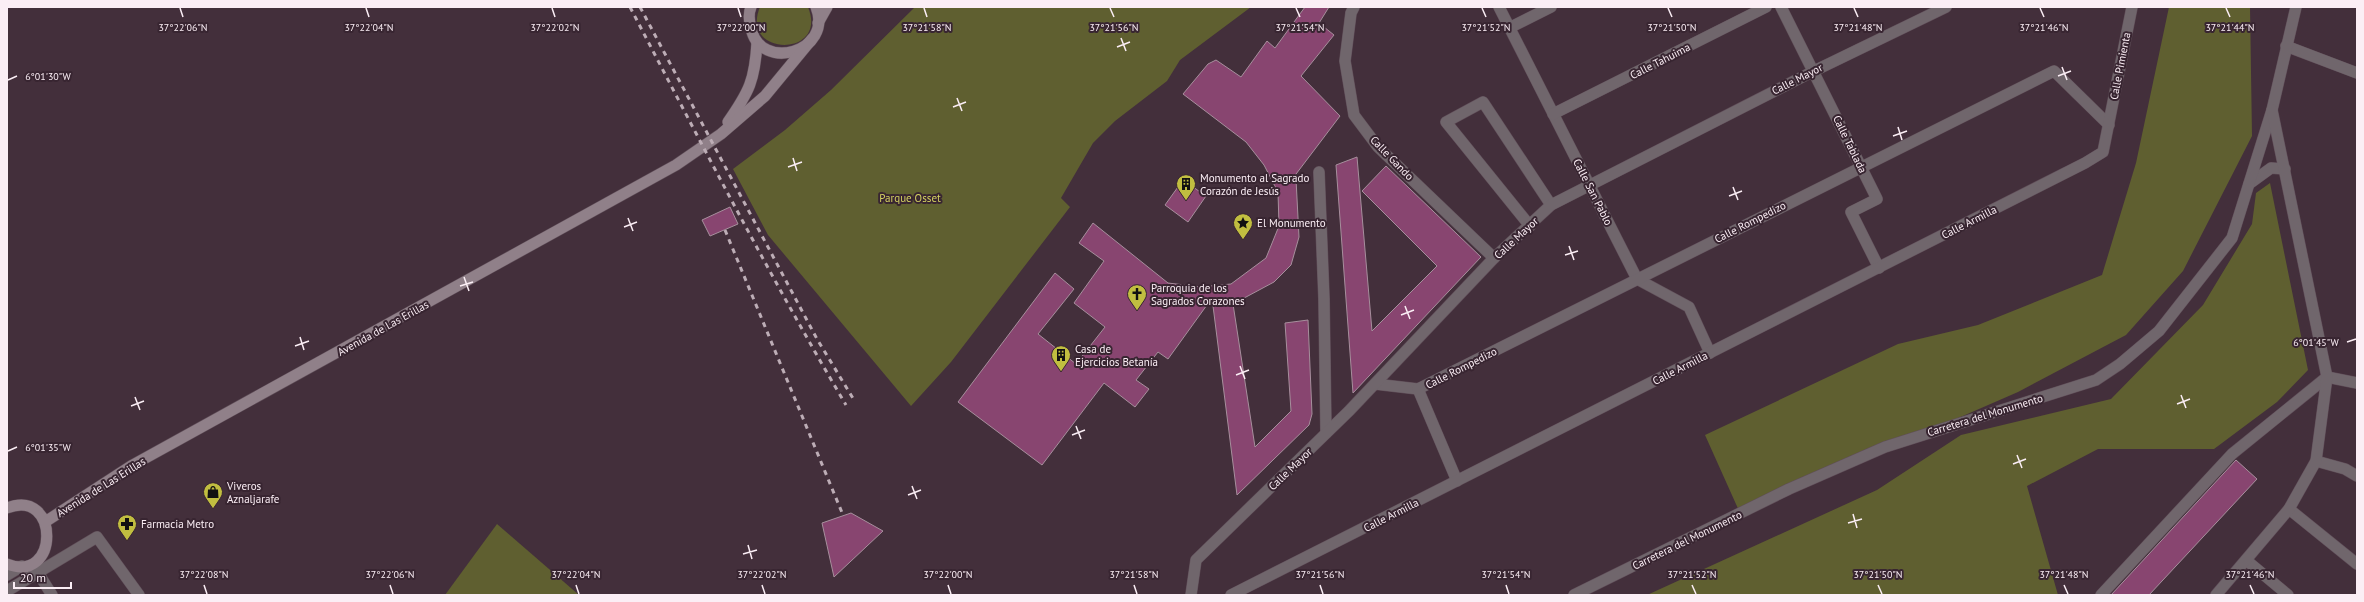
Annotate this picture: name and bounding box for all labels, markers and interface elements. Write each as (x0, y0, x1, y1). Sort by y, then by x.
text: 37°22'06"N (158, 21, 208, 34)
text: 37°22'04"N (344, 21, 394, 34)
text: 37°22'02"N (530, 21, 580, 34)
text: 37°22'00"N (716, 21, 766, 34)
text: 37°21'58"N (902, 21, 952, 34)
text: 37°21'56"N (1089, 21, 1139, 34)
text: 37°21'54"N (1275, 21, 1325, 34)
text: 37°21'52"N (1461, 21, 1511, 34)
text: 37°21'50"N (1647, 21, 1697, 34)
text: 37°21'48"N (1833, 21, 1883, 34)
text: 37°21'46"N (2019, 21, 2069, 34)
text: 37°21'44"N (2205, 21, 2255, 34)
street label: Calle Pimienta (2107, 31, 2133, 101)
street label: Calle Tahuima (1627, 40, 1693, 82)
street label: Calle Mayor (1769, 60, 1825, 98)
text: 6°01'30"W (25, 70, 72, 83)
street label: Calle Tablada (1830, 113, 1870, 175)
street label: Calle Gando (1367, 133, 1417, 183)
street label: Calle San Pablo (1570, 156, 1616, 228)
place label: Monumento al Sagrado Corazón de Jesús (1200, 171, 1309, 198)
building icon: Monumento al Sagrado Corazón de Jesús (1175, 173, 1197, 201)
park label: Parque Osset (879, 191, 941, 205)
street label: Calle Rompedizo (1712, 198, 1788, 246)
street label: Calle Armilla (1939, 202, 1999, 242)
place icon: El Monumento (1232, 212, 1254, 240)
street label: Calle Mayor (1491, 214, 1541, 262)
place label: El Monumento (1257, 216, 1326, 230)
place label: Parroquia de los Sagrados Corazones (1151, 281, 1245, 308)
church icon: Parroquia de los Sagrados Corazones (1126, 283, 1148, 311)
street label: Avenida de Las Erillas (335, 297, 431, 359)
text: 6°01'45"W (2293, 336, 2340, 349)
place label: Casa de Ejercicios Betanía (1075, 342, 1158, 369)
building icon: Casa de Ejercicios Betanía (1050, 344, 1072, 372)
street label: Calle Rompedizo (1423, 344, 1499, 392)
street label: Calle Armilla (1650, 348, 1710, 388)
street label: Carretera del Monumento (1925, 391, 2045, 439)
text: 6°01'35"W (25, 441, 72, 454)
street label: Calle Mayor (1265, 445, 1315, 493)
street label: Avenida de Las Erillas (54, 454, 148, 520)
place label: Viveros Aznaljarafe (226, 479, 280, 506)
shop icon: Viveros Aznaljarafe (202, 481, 224, 509)
street label: Calle Armilla (1361, 495, 1421, 535)
street label: Carretera del Monumento (1630, 507, 1744, 573)
pharmacy icon: Farmacia Metro (116, 513, 138, 541)
place label: Farmacia Metro (141, 517, 214, 531)
scale bar (14, 564, 71, 590)
text: 37°22'08"N (179, 568, 229, 581)
text: 37°22'06"N (365, 568, 415, 581)
text: 37°22'04"N (551, 568, 601, 581)
text: 37°22'02"N (737, 568, 787, 581)
text: 37°22'00"N (923, 568, 973, 581)
text: 37°21'58"N (1109, 568, 1159, 581)
text: 37°21'56"N (1295, 568, 1345, 581)
text: 37°21'54"N (1481, 568, 1531, 581)
text: 37°21'52"N (1667, 568, 1717, 581)
text: 37°21'50"N (1853, 568, 1903, 581)
text: 37°21'48"N (2039, 568, 2089, 581)
text: 37°21'46"N (2225, 568, 2275, 581)
text: 20 m (20, 570, 46, 585)

